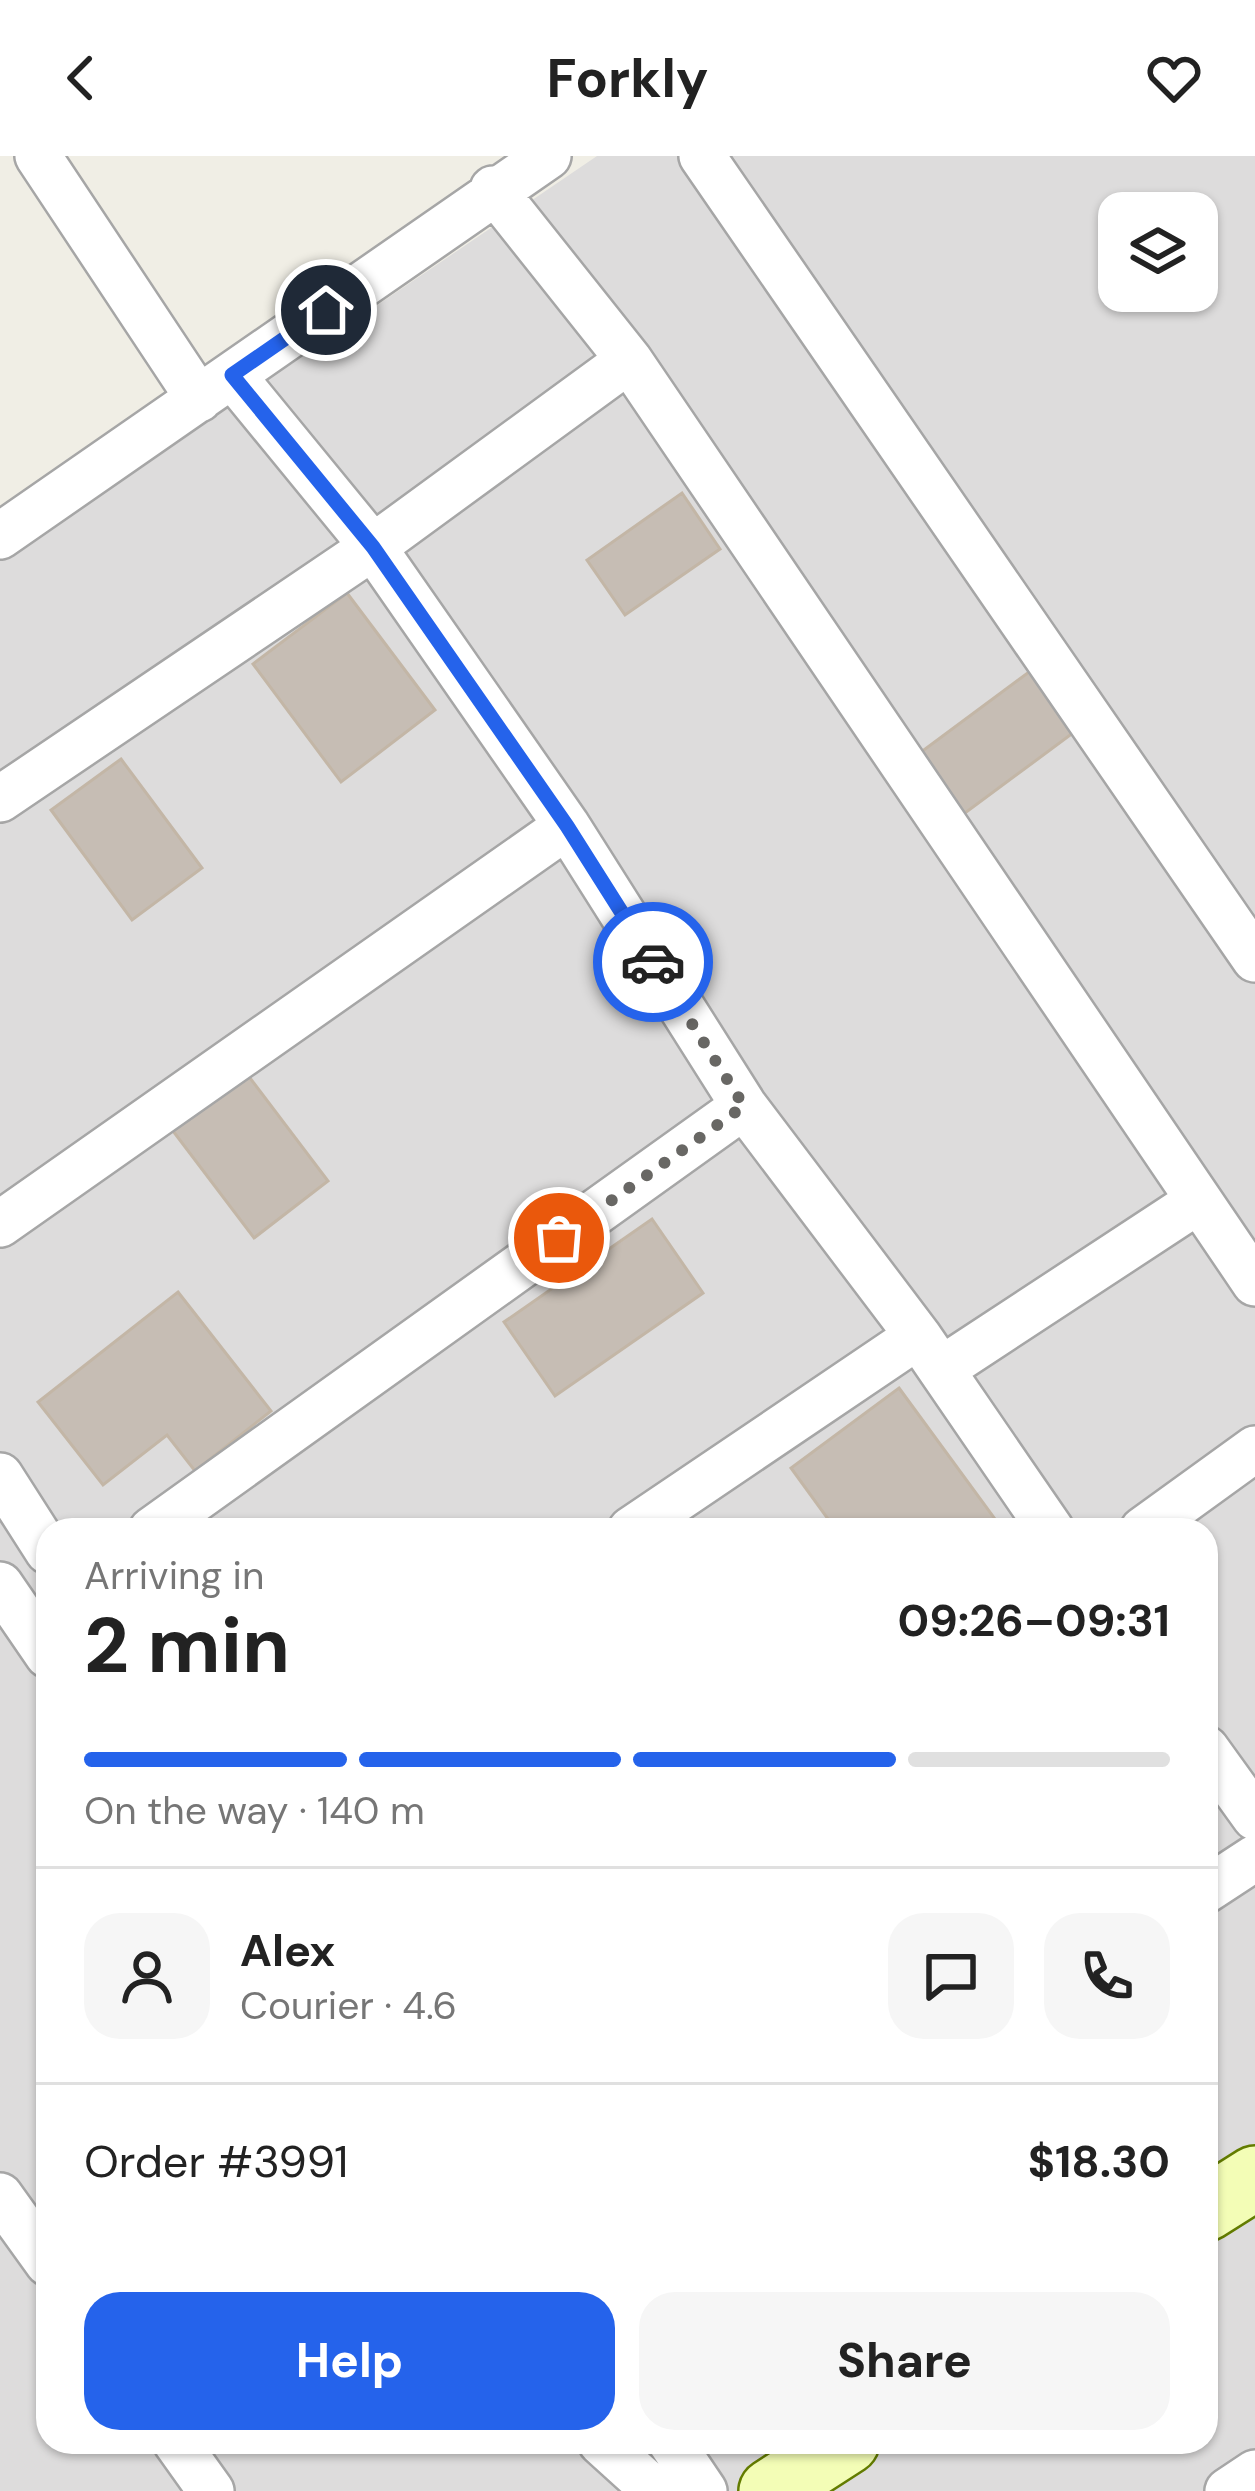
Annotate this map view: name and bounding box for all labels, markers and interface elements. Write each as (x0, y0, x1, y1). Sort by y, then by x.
text: Forkly (547, 43, 708, 114)
icon: back (48, 45, 114, 111)
icon: heart (1141, 45, 1207, 111)
map controls (1098, 192, 1218, 312)
button: layers (1098, 192, 1218, 312)
pin (275, 259, 377, 361)
icon: home (293, 277, 359, 343)
courier (593, 902, 713, 1022)
icon: car (620, 929, 686, 995)
pin (508, 1187, 610, 1289)
icon: bag (526, 1205, 592, 1271)
text: Arriving in (84, 1550, 264, 1601)
text: 09:26–09:31 (898, 1591, 1170, 1650)
text: 2 min (84, 1595, 290, 1696)
text: On the way · 140 m (84, 1785, 425, 1836)
button: person (84, 1913, 210, 2039)
button: chat (888, 1913, 1014, 2039)
button: phone (1044, 1913, 1170, 2039)
text: Alex (240, 1921, 335, 1980)
text: Courier · 4.6 (240, 1980, 457, 2031)
text: Order #3991 (84, 2132, 348, 2191)
text: $18.30 (1028, 2132, 1170, 2191)
button: Help (84, 2292, 615, 2430)
button: Share (639, 2292, 1170, 2430)

